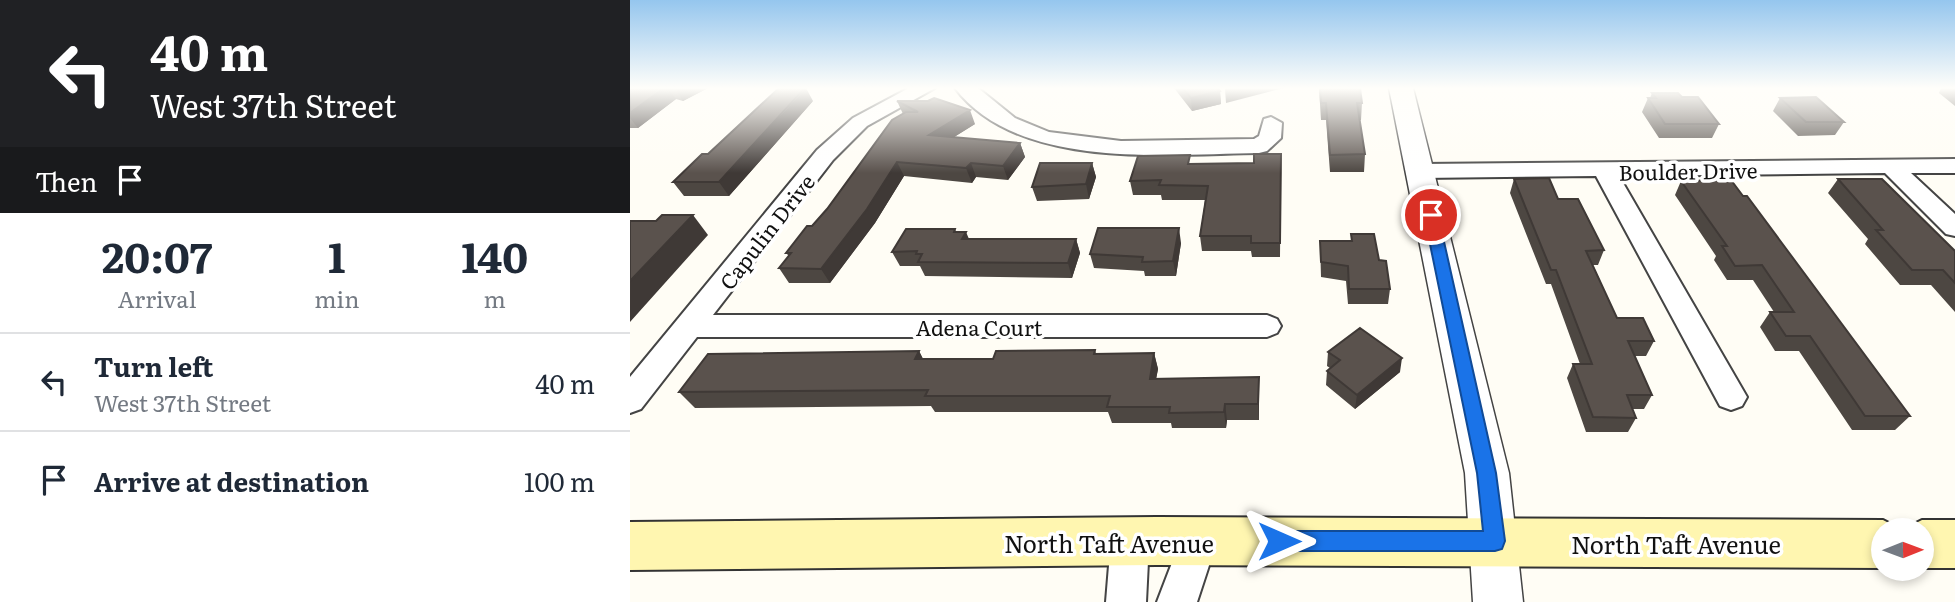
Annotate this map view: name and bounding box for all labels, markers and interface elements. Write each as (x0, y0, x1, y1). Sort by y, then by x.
text: 40 m (150, 13, 268, 86)
icon: left (35, 28, 126, 119)
text: West 37th Street (150, 80, 396, 128)
street label: Boulder Drive (1618, 153, 1758, 187)
text: Then (35, 161, 97, 200)
icon: arrive (111, 161, 149, 199)
street label: Capulin Drive (711, 167, 821, 295)
pin (1401, 185, 1461, 245)
icon: arrive (1412, 196, 1450, 234)
text: 20:07 (102, 224, 212, 286)
text: 1 (328, 224, 345, 286)
text: 140 (461, 224, 528, 286)
text: Arrival (118, 281, 196, 315)
text: min (314, 281, 359, 315)
text: m (484, 281, 506, 315)
street label: Adena Court (916, 311, 1043, 342)
text: Turn left (94, 346, 213, 385)
icon: left (35, 363, 73, 401)
text: 40 m (535, 363, 595, 402)
text: West 37th Street (94, 385, 271, 419)
icon: arrive (35, 461, 73, 499)
text: Arrive at destination (94, 461, 369, 500)
text: 100 m (524, 461, 595, 500)
position arrow (1242, 504, 1316, 578)
north arrow (1871, 518, 1934, 581)
map controls (1871, 518, 1934, 581)
street label: North Taft Avenue (1004, 525, 1214, 560)
street label: North Taft Avenue (1571, 526, 1781, 561)

